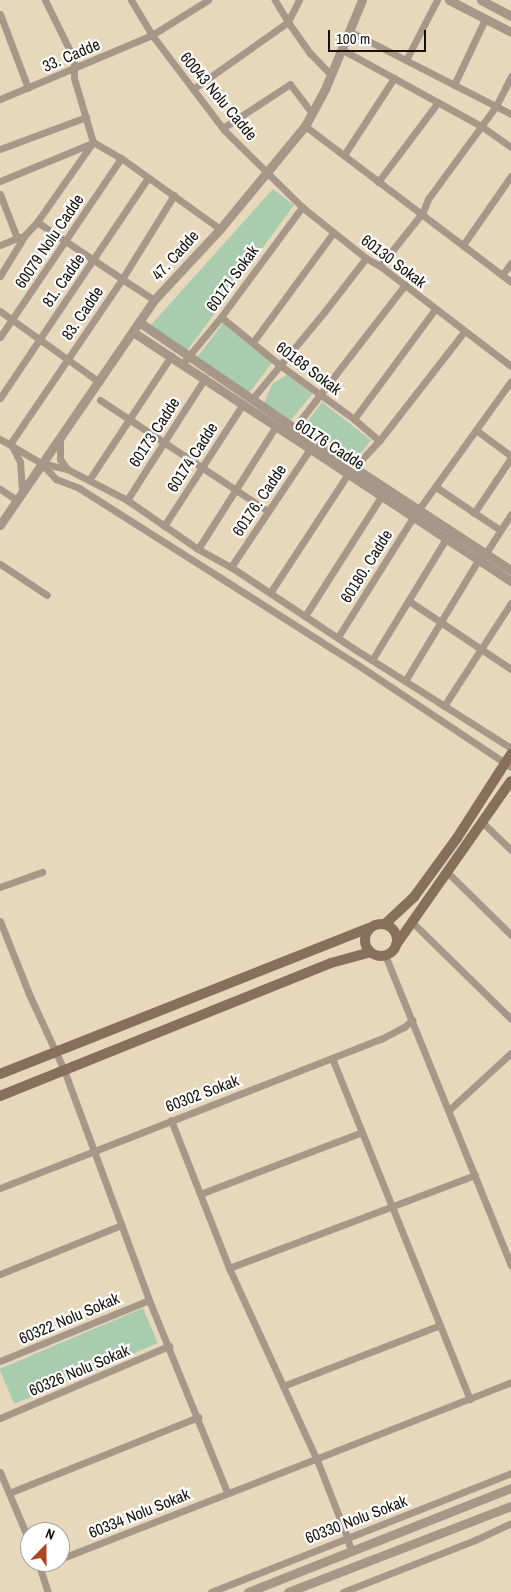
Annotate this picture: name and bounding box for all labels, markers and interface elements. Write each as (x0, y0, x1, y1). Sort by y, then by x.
scale bar (331, 20, 428, 52)
text: 100 m (336, 28, 370, 49)
street label: 33. Cadde (39, 34, 103, 76)
street label: 60043 Nolu Cadde (176, 48, 262, 144)
street label: 60079 Nolu Cadde (10, 190, 88, 292)
street label: 47. Cadde (148, 226, 202, 284)
street label: 60130 Sokak (358, 230, 430, 292)
street label: 60171 Sokak (202, 241, 262, 315)
street label: 81. Cadde (38, 250, 88, 310)
street label: 83. Cadde (57, 283, 107, 343)
street label: 60168 Sokak (273, 337, 345, 399)
street label: 60173 Cadde (124, 394, 184, 470)
street label: 60176 Cadde (292, 414, 368, 474)
street label: 60174 Cadde (162, 419, 222, 495)
street label: 60176. Cadde (228, 460, 290, 540)
street label: 60180. Cadde (336, 526, 396, 606)
street label: 60302 Sokak (163, 1070, 241, 1116)
street label: 60322 Nolu Sokak (16, 1288, 122, 1348)
street label: 60326 Nolu Sokak (26, 1340, 132, 1400)
street label: 60334 Nolu Sokak (86, 1484, 192, 1542)
street label: 60330 Nolu Sokak (303, 1491, 409, 1547)
north arrow (20, 1522, 70, 1572)
text: N (43, 1524, 57, 1544)

